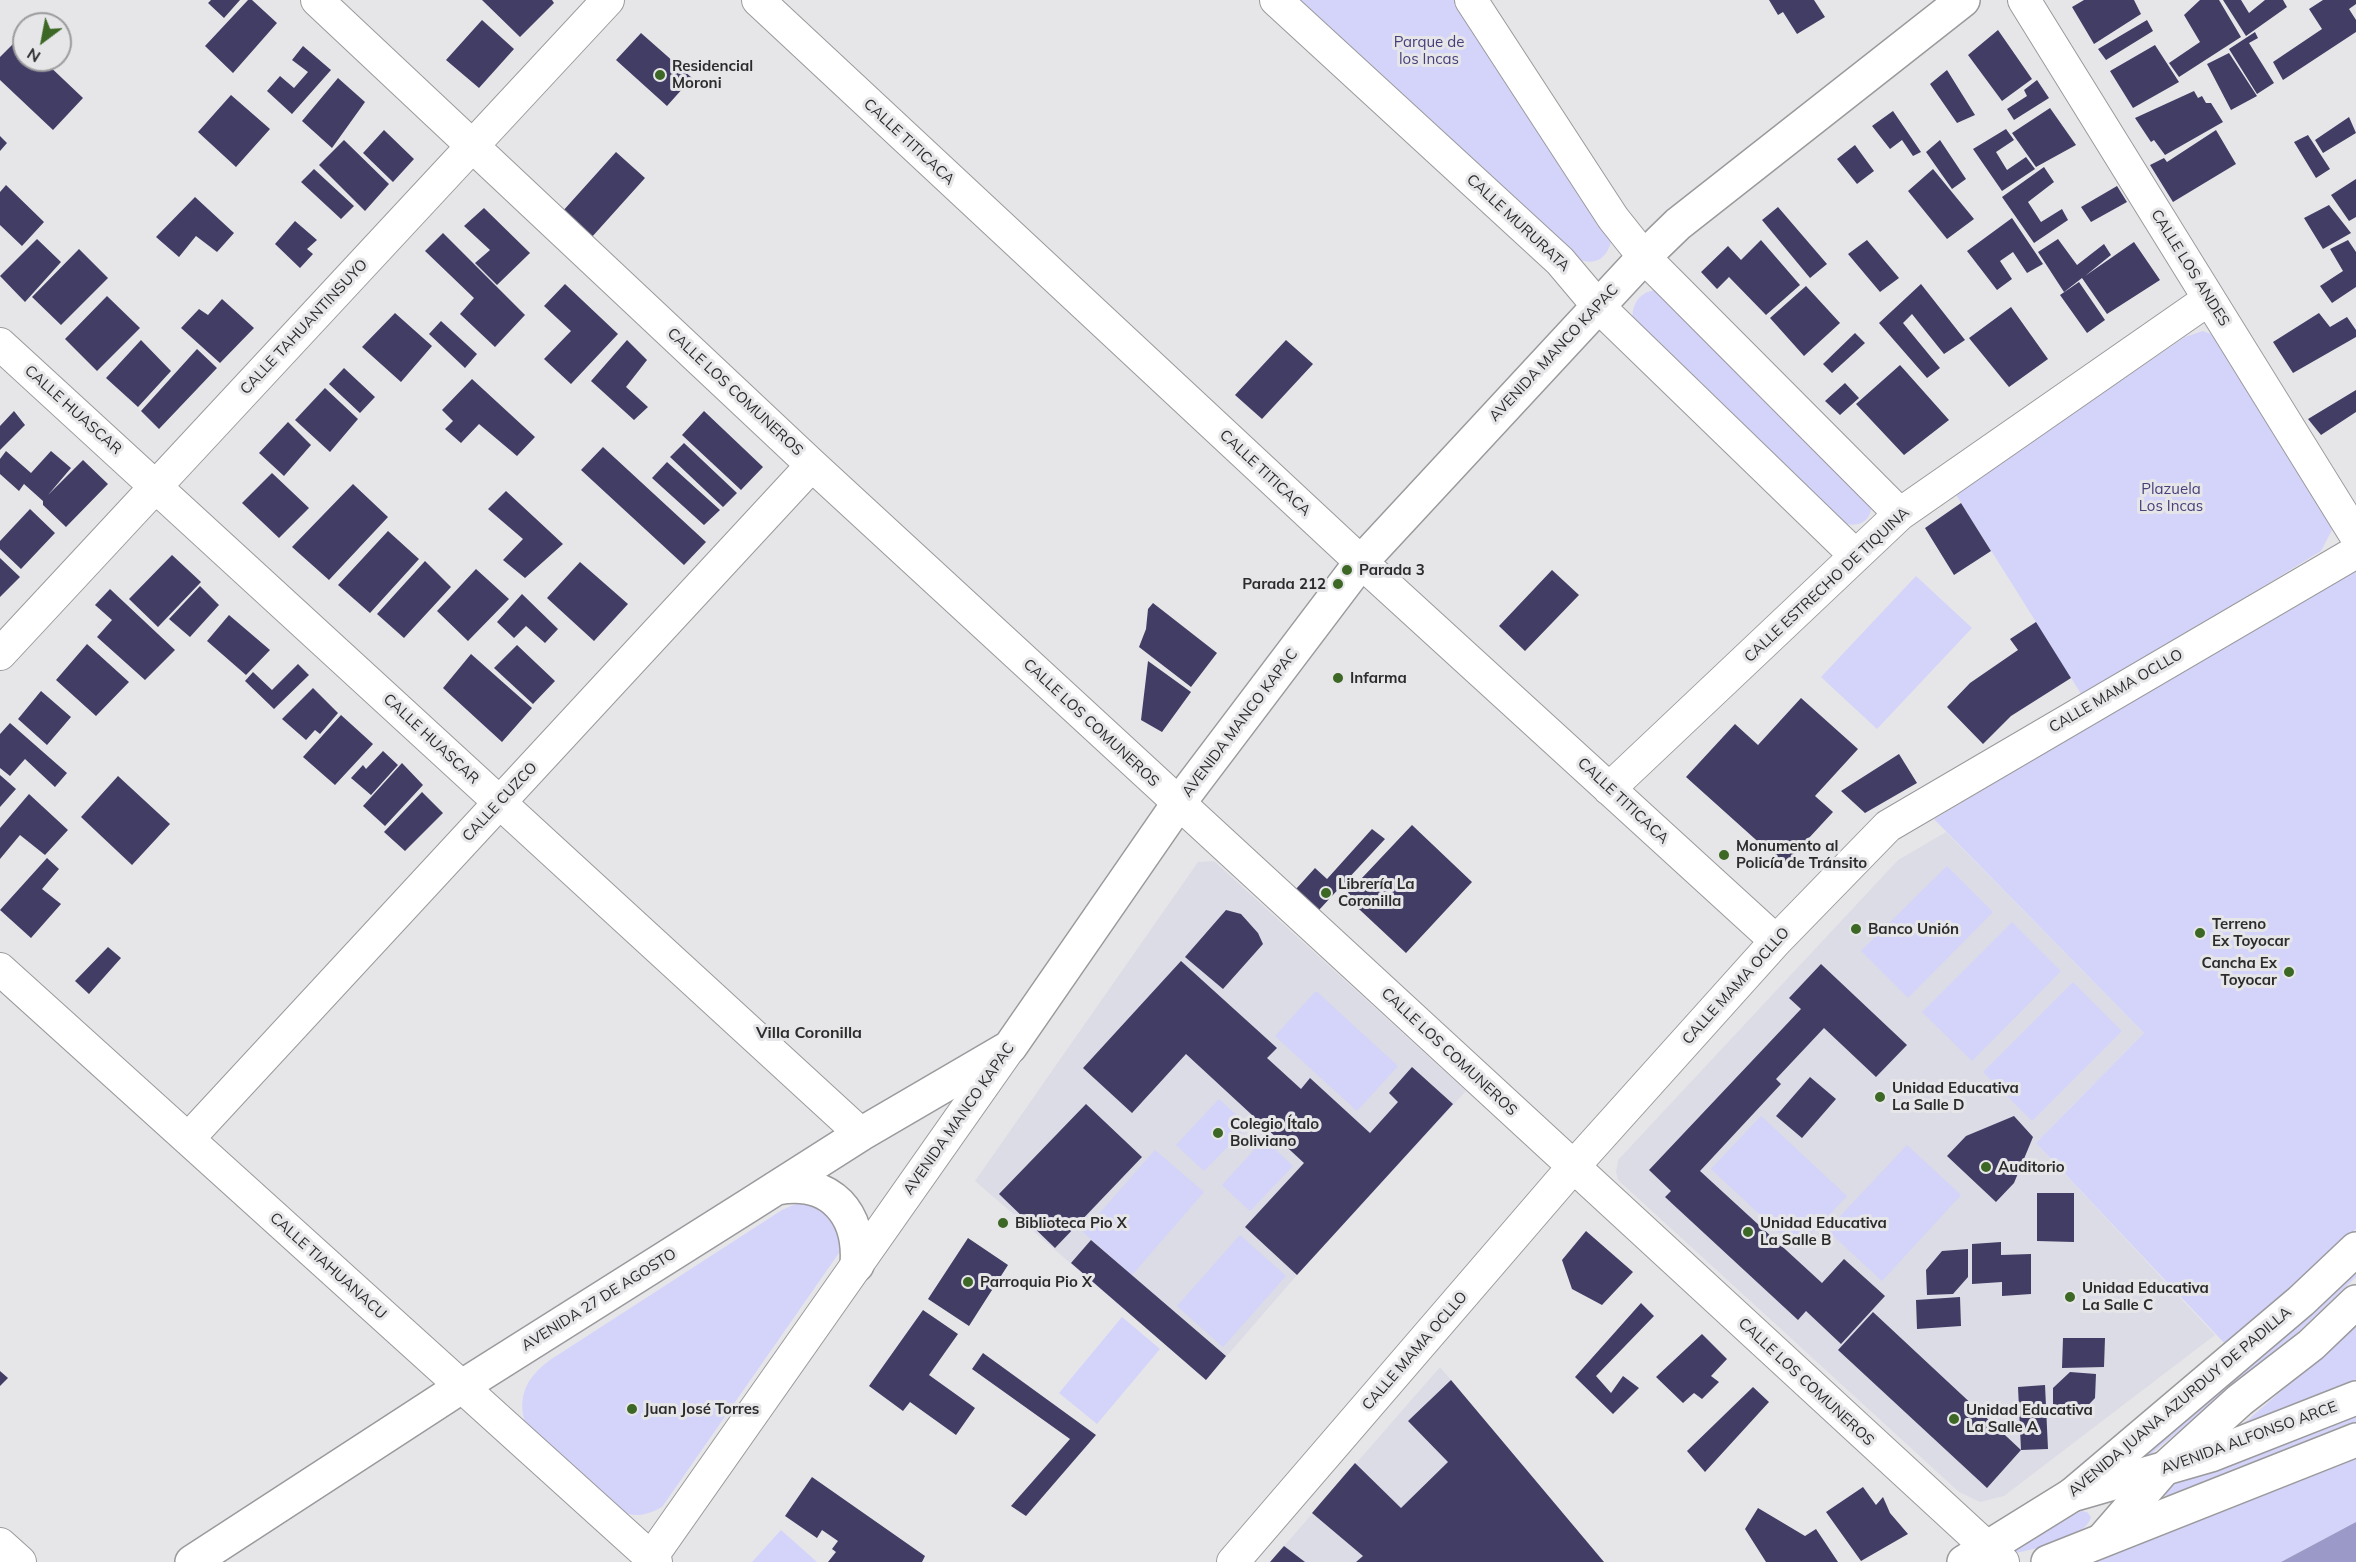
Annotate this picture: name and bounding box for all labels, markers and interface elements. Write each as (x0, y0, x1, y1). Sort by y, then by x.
north arrow (12, 12, 72, 72)
park label: Parque de los Incas (1394, 33, 1464, 68)
text: N (23, 44, 44, 67)
place label: Residencial Moroni (672, 57, 753, 92)
marker: Residencial Moroni (653, 68, 667, 82)
street label: CALLE TITICACA (860, 95, 958, 189)
street label: CALLE MURURATA (1463, 171, 1573, 275)
street label: CALLE LOS ANDES (2147, 206, 2233, 330)
street label: CALLE TAHUANTINSUYO (237, 256, 371, 398)
street label: AVENIDA MANCO KAPAC (1486, 281, 1622, 425)
street label: CALLE LOS COMUNEROS (663, 324, 807, 460)
street label: CALLE HUASCAR (21, 362, 125, 458)
street label: CALLE TITICACA (1216, 426, 1314, 520)
park label: Plazuela Los Incas (2139, 480, 2203, 515)
street label: CALLE ESTRECHO DE TIQUINA (1741, 504, 1913, 666)
place label: Parada 3 (1359, 561, 1425, 579)
marker: Parada 3 (1340, 563, 1354, 577)
place label: Parada 212 (1242, 575, 1326, 593)
marker: Parada 212 (1331, 577, 1345, 591)
street label: AVENIDA MANCO KAPAC (1178, 645, 1302, 801)
street label: CALLE MAMA OCLLO (2046, 645, 2186, 737)
street label: CALLE LOS COMUNEROS (1019, 655, 1163, 791)
place label: Infarma (1350, 669, 1407, 687)
marker: Infarma (1331, 671, 1345, 685)
street label: CALLE HUASCAR (379, 690, 483, 788)
street label: CALLE TITICACA (1574, 754, 1672, 848)
street label: CALLE CUZCO (459, 759, 541, 845)
place label: Monumento al Policía de Tránsito (1736, 837, 1867, 872)
marker: Monumento al Policía de Tránsito (1717, 848, 1731, 862)
place label: Librería La Coronilla (1338, 875, 1415, 910)
marker: Librería La Coronilla (1319, 886, 1333, 900)
place label: Terreno Ex Toyocar (2212, 915, 2290, 950)
place label: Banco Unión (1868, 920, 1959, 938)
marker: Banco Unión (1849, 922, 1863, 936)
street label: CALLE MAMA OCLLO (1679, 924, 1793, 1048)
marker: Terreno Ex Toyocar (2193, 926, 2207, 940)
place label: Cancha Ex Toyocar (2201, 954, 2277, 989)
marker: Cancha Ex Toyocar (2282, 965, 2296, 979)
street label: CALLE LOS COMUNEROS (1377, 984, 1521, 1120)
district label: Villa Coronilla (756, 1023, 862, 1043)
street label: AVENIDA MANCO KAPAC (900, 1040, 1018, 1198)
place label: Unidad Educativa La Salle D (1892, 1079, 2019, 1114)
marker: Unidad Educativa La Salle D (1873, 1090, 1887, 1104)
place label: Colegio Ítalo Boliviano (1230, 1115, 1319, 1150)
marker: Colegio Ítalo Boliviano (1211, 1126, 1225, 1140)
place label: Auditorio (1998, 1158, 2065, 1176)
marker: Auditorio (1979, 1160, 1993, 1174)
street label: CALLE TIAHUANACU (266, 1209, 390, 1323)
place label: Biblioteca Pio X (1015, 1214, 1127, 1232)
place label: Unidad Educativa La Salle B (1760, 1214, 1887, 1249)
marker: Biblioteca Pio X (996, 1216, 1010, 1230)
marker: Unidad Educativa La Salle B (1741, 1225, 1755, 1239)
street label: AVENIDA 27 DE AGOSTO (518, 1245, 680, 1355)
place label: Parroquia Pio X (980, 1273, 1092, 1291)
marker: Parroquia Pio X (961, 1275, 975, 1289)
place label: Unidad Educativa La Salle C (2082, 1279, 2209, 1314)
street label: CALLE MAMA OCLLO (1359, 1288, 1471, 1414)
marker: Unidad Educativa La Salle C (2063, 1290, 2077, 1304)
street label: AVENIDA JUANA AZURDUY DE PADILLA (2065, 1303, 2295, 1501)
street label: CALLE LOS COMUNEROS (1734, 1314, 1878, 1450)
street label: AVENIDA ALFONSO ARCE (2159, 1398, 2339, 1478)
place label: Juan José Torres (644, 1400, 759, 1418)
place label: Unidad Educativa La Salle A (1966, 1401, 2093, 1436)
marker: Juan José Torres (625, 1402, 639, 1416)
marker: Unidad Educativa La Salle A (1947, 1412, 1961, 1426)

